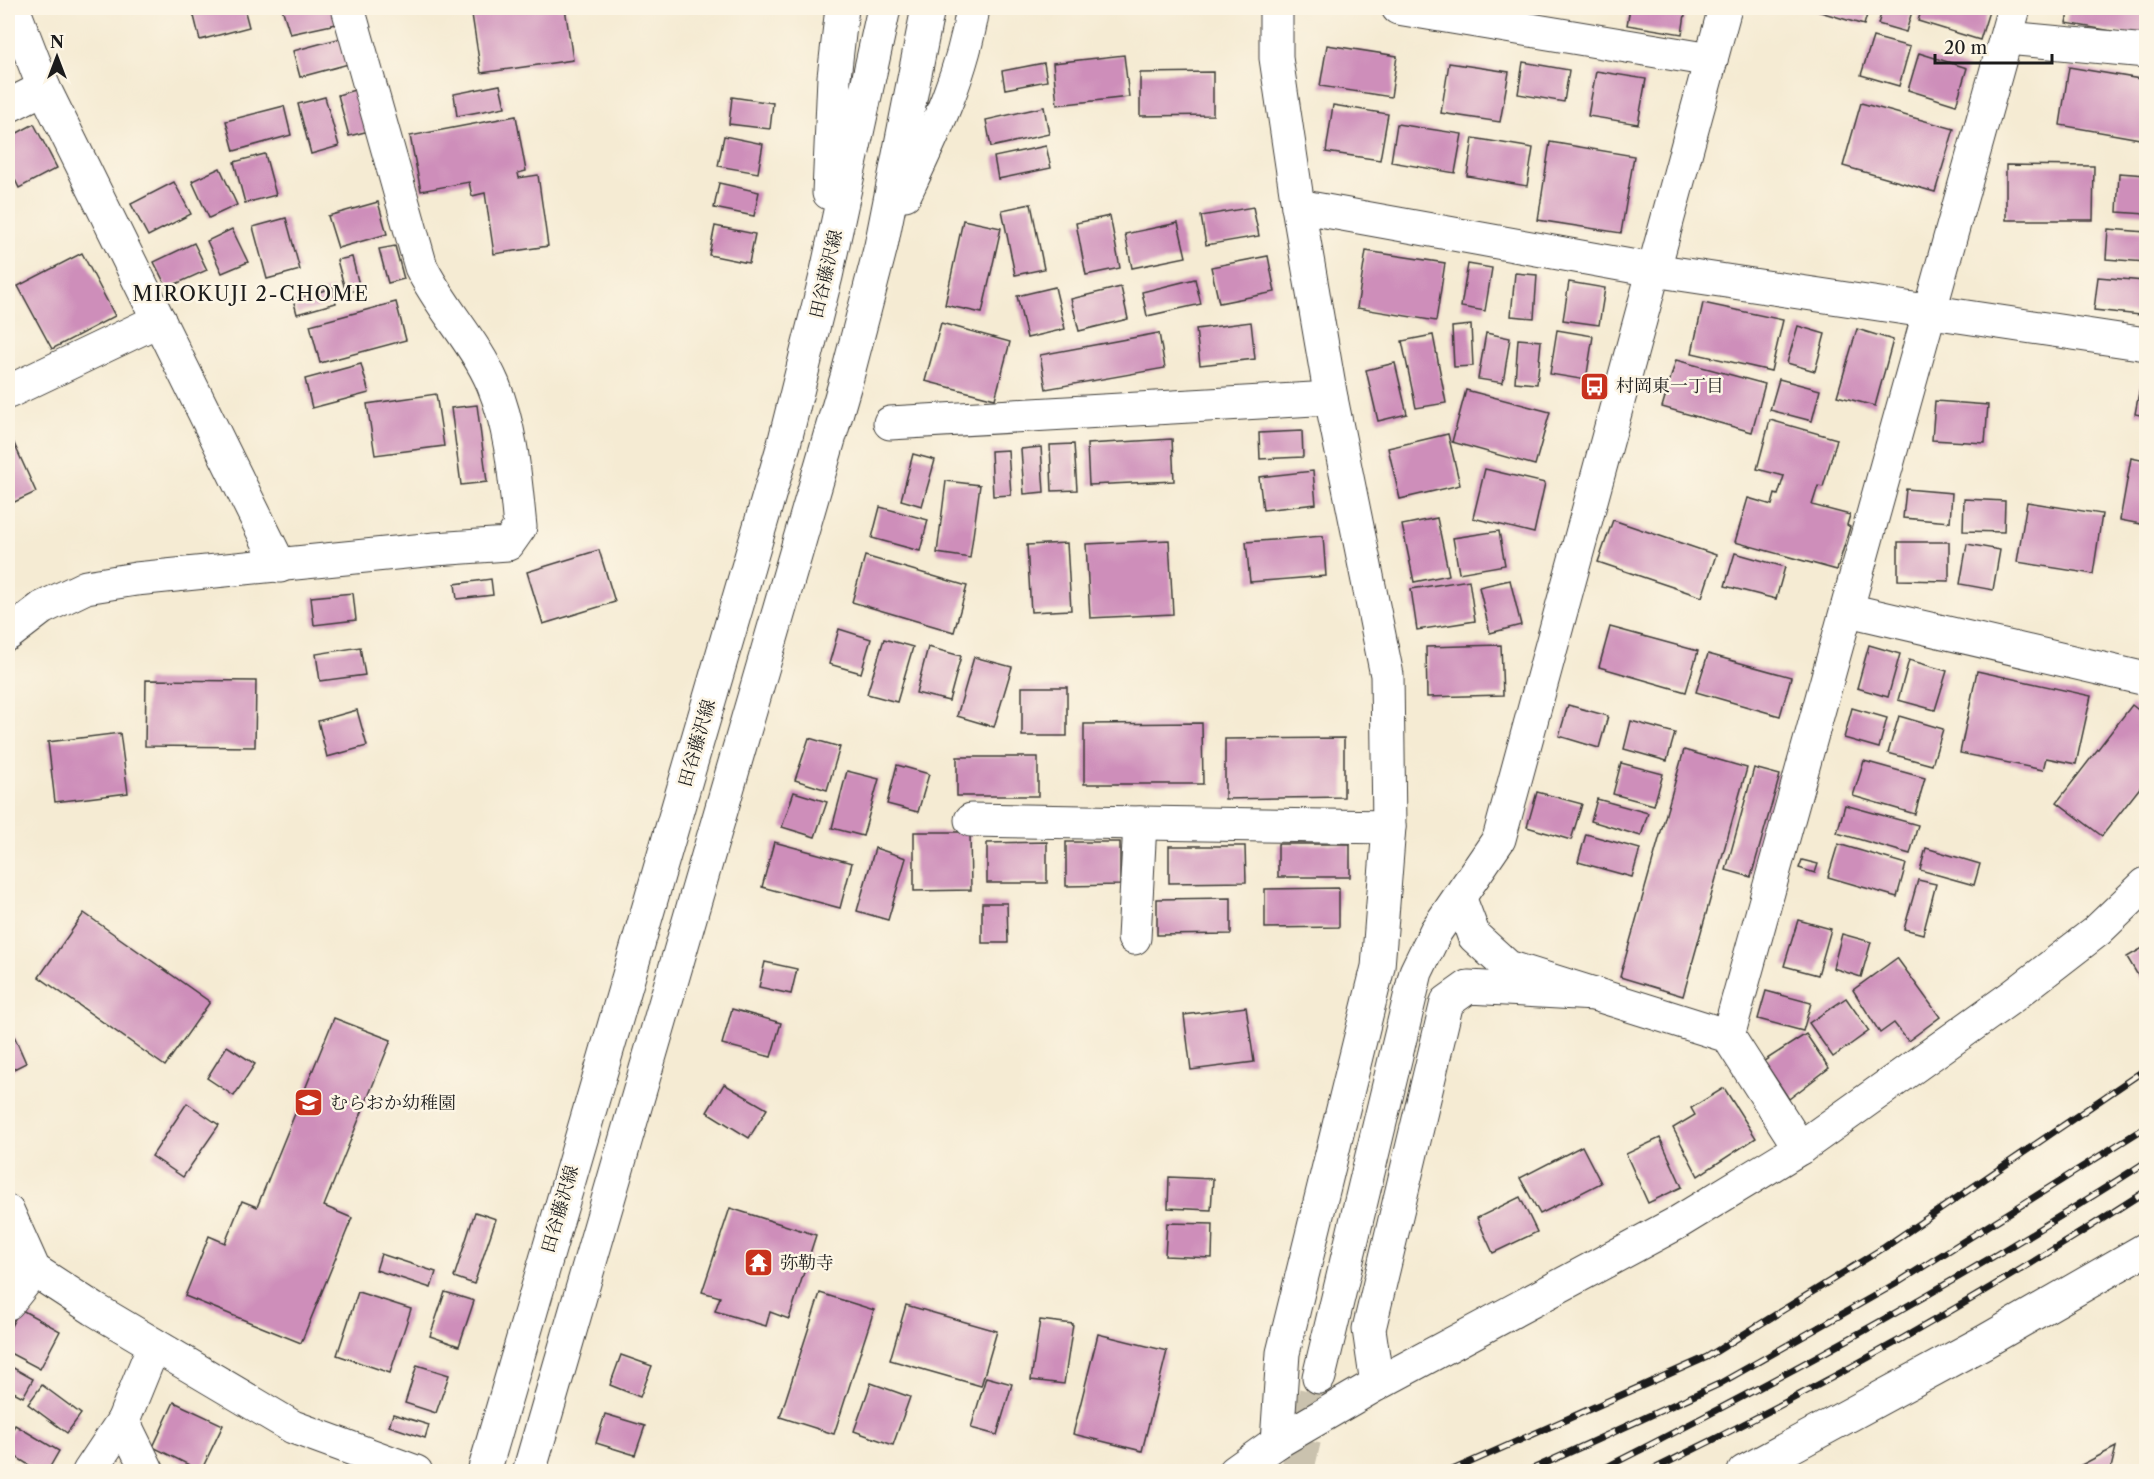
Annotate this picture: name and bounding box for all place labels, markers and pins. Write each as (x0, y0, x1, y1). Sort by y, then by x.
bus stop icon: 村岡東一丁目 (1579, 370, 1611, 402)
place label: 村岡東一丁目 (1616, 375, 1724, 397)
school or university icon: むらおか幼稚園 (293, 1087, 325, 1119)
place label: むらおか幼稚園 (330, 1092, 456, 1114)
temple icon: 弥勒寺 (743, 1247, 775, 1279)
place label: 弥勒寺 (780, 1252, 834, 1274)

